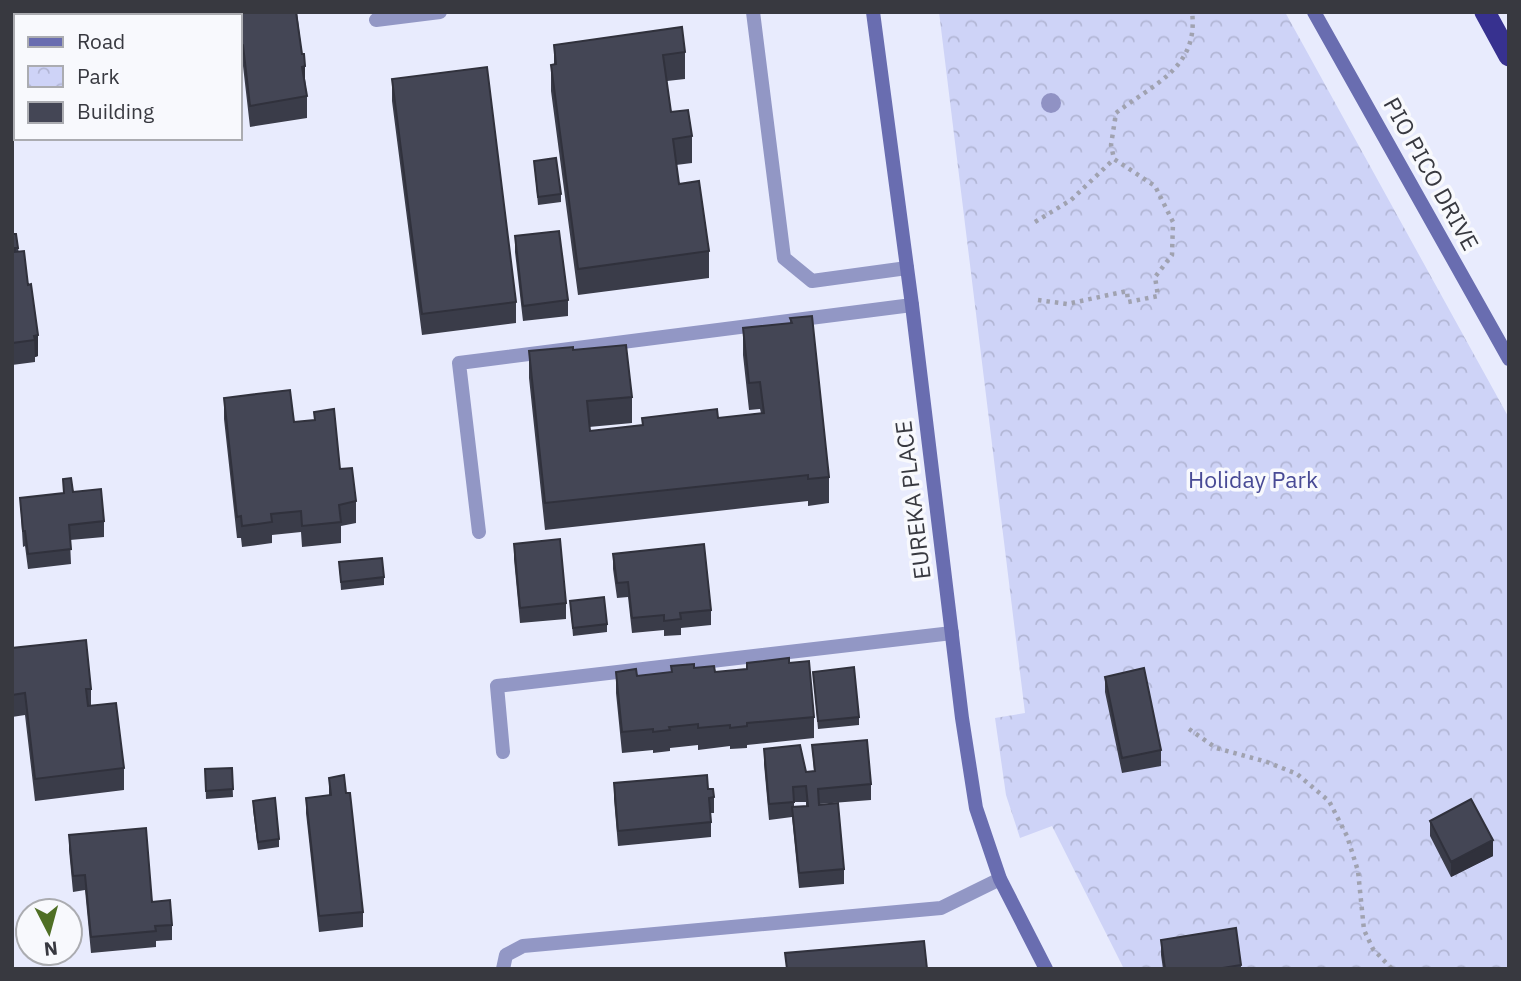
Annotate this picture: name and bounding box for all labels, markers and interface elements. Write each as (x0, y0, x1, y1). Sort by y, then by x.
legend (14, 14, 242, 140)
text: Road (77, 27, 125, 55)
text: Park (77, 62, 120, 90)
street label: PIO PICO DRIVE (1377, 92, 1486, 255)
text: Building (77, 97, 154, 125)
street label: EUREKA PLACE (887, 419, 937, 581)
park label: Holiday Park (1188, 464, 1318, 494)
north arrow (14, 897, 84, 967)
text: N (43, 936, 59, 962)

